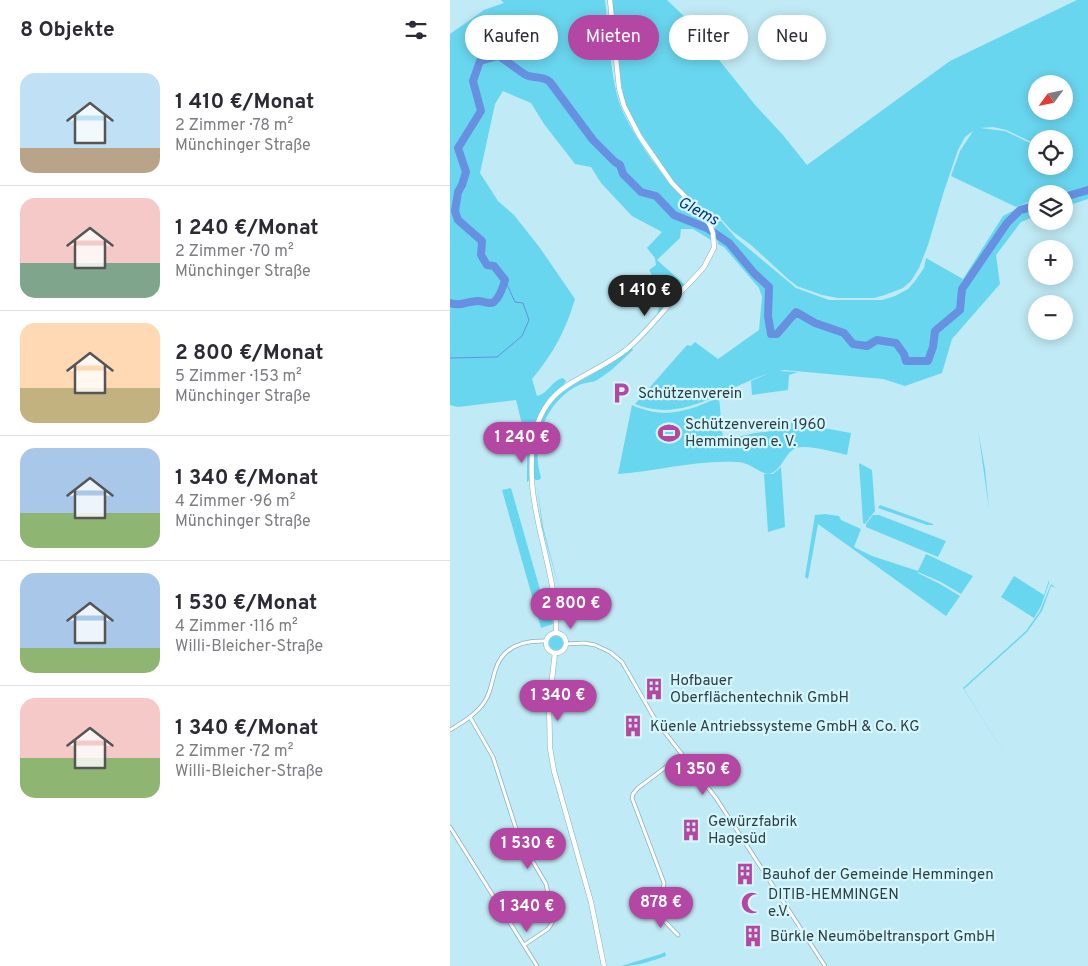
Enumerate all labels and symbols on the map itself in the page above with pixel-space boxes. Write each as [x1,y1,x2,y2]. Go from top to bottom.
north arrow [1028,75,1072,120]
water label: Glems [674,193,723,231]
pin: 1 410 € [599,274,691,317]
parking icon: Schützenverein [608,380,634,406]
place label: Schützenverein [638,385,742,404]
place label: Schützenverein 1960 Hemmingen e. V. [685,416,826,452]
sports icon: Schützenverein 1960 Hemmingen e. V. [656,420,682,446]
pin: 1 240 € [476,422,568,464]
pin: 2 800 € [525,588,617,630]
place label: Hofbauer Oberflächentechnik GmbH [670,672,849,708]
building icon: Hofbauer Oberflächentechnik GmbH [641,676,667,702]
pin: 1 340 € [512,680,604,722]
building icon: Küenle Antriebssysteme GmbH & Co. KG [620,713,646,739]
place label: Küenle Antriebssysteme GmbH & Co. KG [650,718,920,737]
pin: 1 350 € [657,754,749,796]
place label: Gewürzfabrik Hagesüd [708,813,797,849]
building icon: Gewürzfabrik Hagesüd [678,817,704,843]
pin: 1 530 € [482,828,574,870]
building icon: Bauhof der Gemeinde Hemmingen [732,861,758,887]
place label: Bauhof der Gemeinde Hemmingen [762,866,994,885]
pin: 878 € [626,886,696,929]
place label: DITIB-HEMMINGEN e.V. [768,886,899,922]
pin: 1 340 € [481,890,573,933]
mosque icon: DITIB-HEMMINGEN e.V. [739,890,765,916]
building icon: Bürkle Neumöbeltransport GmbH [740,923,766,949]
place label: Bürkle Neumöbeltransport GmbH [770,928,995,947]

